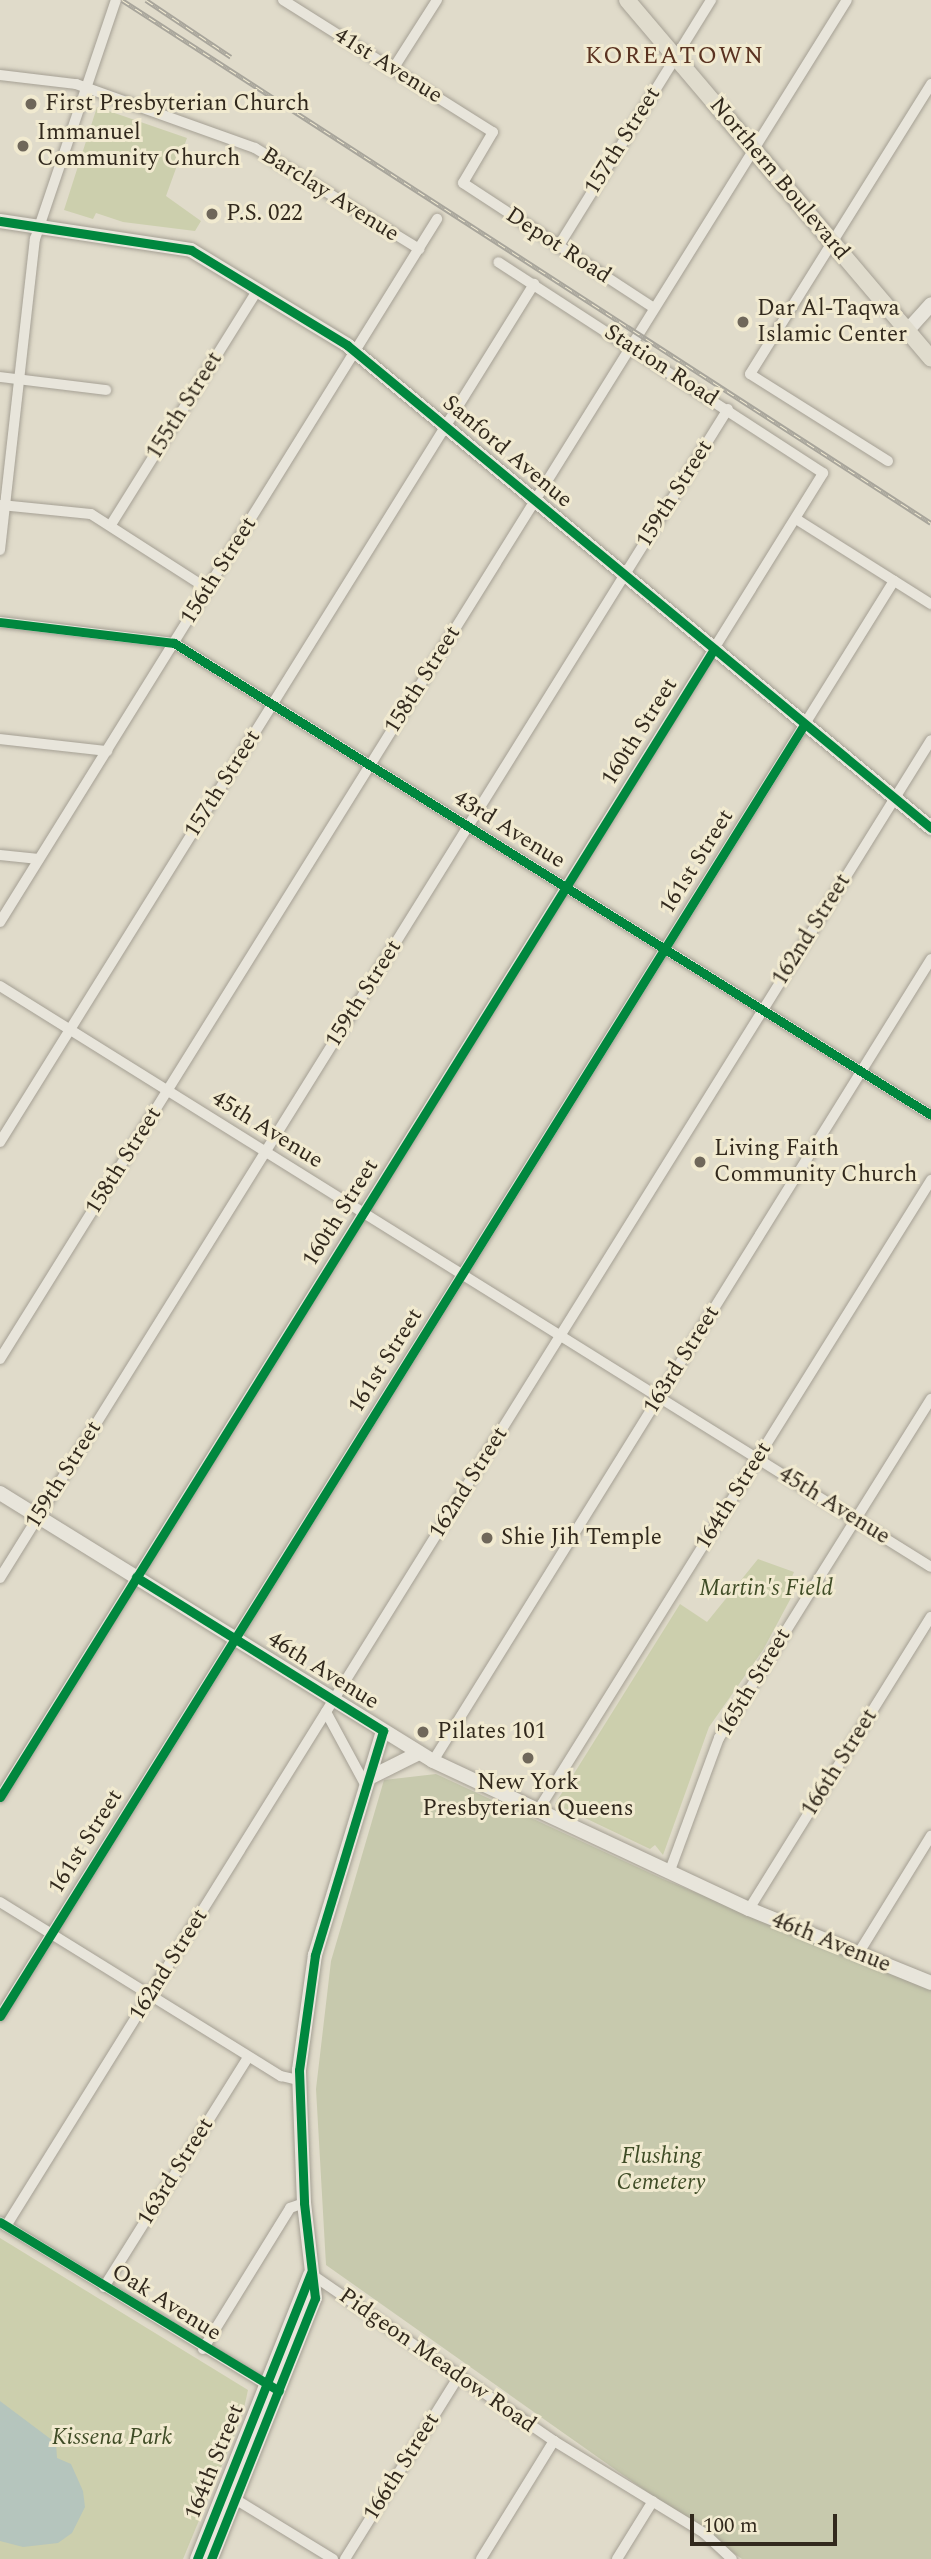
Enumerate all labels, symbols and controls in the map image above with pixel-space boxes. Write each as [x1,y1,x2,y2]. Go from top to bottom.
street label: 41st Avenue [329,22,447,110]
district label: KOREATOWN [586,43,764,71]
street label: 157th Street [579,82,667,200]
place label: First Presbyterian Church [45,90,310,118]
street label: Northern Boulevard [703,92,855,266]
marker: First Presbyterian Church [23,96,39,112]
place label: Immanuel Community Church [37,119,241,173]
marker: Immanuel Community Church [15,138,31,154]
street label: Barclay Avenue [256,142,404,248]
place label: P.S. 022 [226,200,303,228]
street label: Depot Road [500,202,616,290]
marker: P.S. 022 [204,206,220,222]
place label: Dar Al-Taqwa Islamic Center [757,295,907,349]
marker: Dar Al-Taqwa Islamic Center [735,314,751,330]
street label: Station Road [599,319,723,413]
street label: 155th Street [141,347,229,465]
street label: Sanford Avenue [436,390,578,514]
street label: 159th Street [631,435,719,553]
street label: 156th Street [175,512,263,630]
street label: 158th Street [379,621,467,739]
street label: 160th Street [596,673,684,791]
street label: 157th Street [179,725,267,843]
street label: 43rd Avenue [448,785,570,875]
street label: 161st Street [654,804,740,920]
street label: 162nd Street [767,869,857,991]
street label: 159th Street [320,935,408,1053]
street label: 45th Avenue [206,1085,328,1175]
street label: 158th Street [80,1102,168,1220]
place label: Living Faith Community Church [714,1135,918,1189]
street label: 160th Street [297,1154,385,1272]
marker: Living Faith Community Church [692,1154,708,1170]
street label: 163rd Street [638,1301,726,1419]
street label: 161st Street [343,1303,429,1419]
street label: 159th Street [20,1416,108,1534]
street label: 162nd Street [424,1422,514,1544]
street label: 164th Street [690,1437,778,1555]
street label: 45th Avenue [773,1461,895,1551]
place label: Shie Jih Temple [501,1524,662,1552]
marker: Shie Jih Temple [479,1530,495,1546]
park label: Martin's Field [699,1575,833,1603]
street label: 165th Street [711,1624,797,1742]
street label: 46th Avenue [262,1626,384,1716]
street label: 166th Street [796,1704,884,1822]
place label: Pilates 101 [437,1718,546,1746]
marker: Pilates 101 [415,1724,431,1740]
marker: New York Presbyterian Queens [520,1750,536,1766]
place label: New York Presbyterian Queens [422,1769,634,1823]
street label: 161st Street [43,1784,129,1900]
street label: 162nd Street [124,1904,214,2026]
street label: 46th Avenue [767,1907,895,1979]
street label: 163rd Street [132,2113,220,2231]
park label: Flushing Cemetery [617,2143,705,2197]
street label: Oak Avenue [106,2258,226,2348]
street label: Pidgeon Meadow Road [333,2282,541,2440]
street label: 164th Street [179,2400,251,2524]
street label: 166th Street [358,2408,446,2526]
park label: Kissena Park [52,2424,172,2452]
scale bar [693,2500,840,2544]
text: 100 m [703,2510,758,2542]

